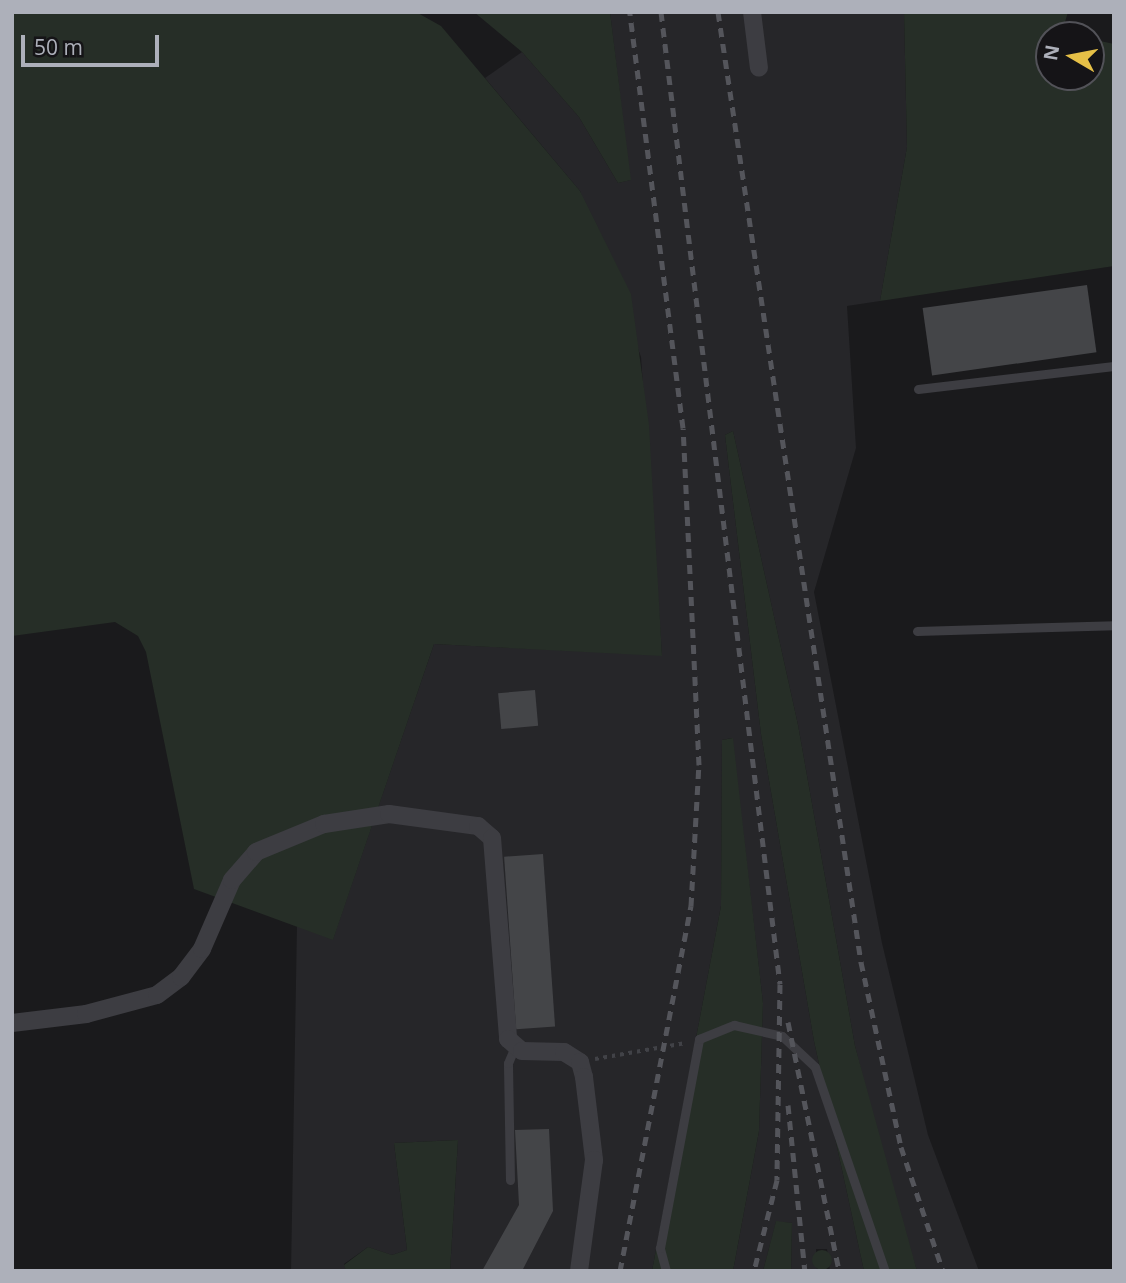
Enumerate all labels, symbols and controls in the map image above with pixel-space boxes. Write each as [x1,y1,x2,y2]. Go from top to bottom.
scale bar [24,21,163,65]
north arrow [1035,21,1105,91]
text: 50 m [34,33,83,61]
text: N [1037,43,1065,63]

